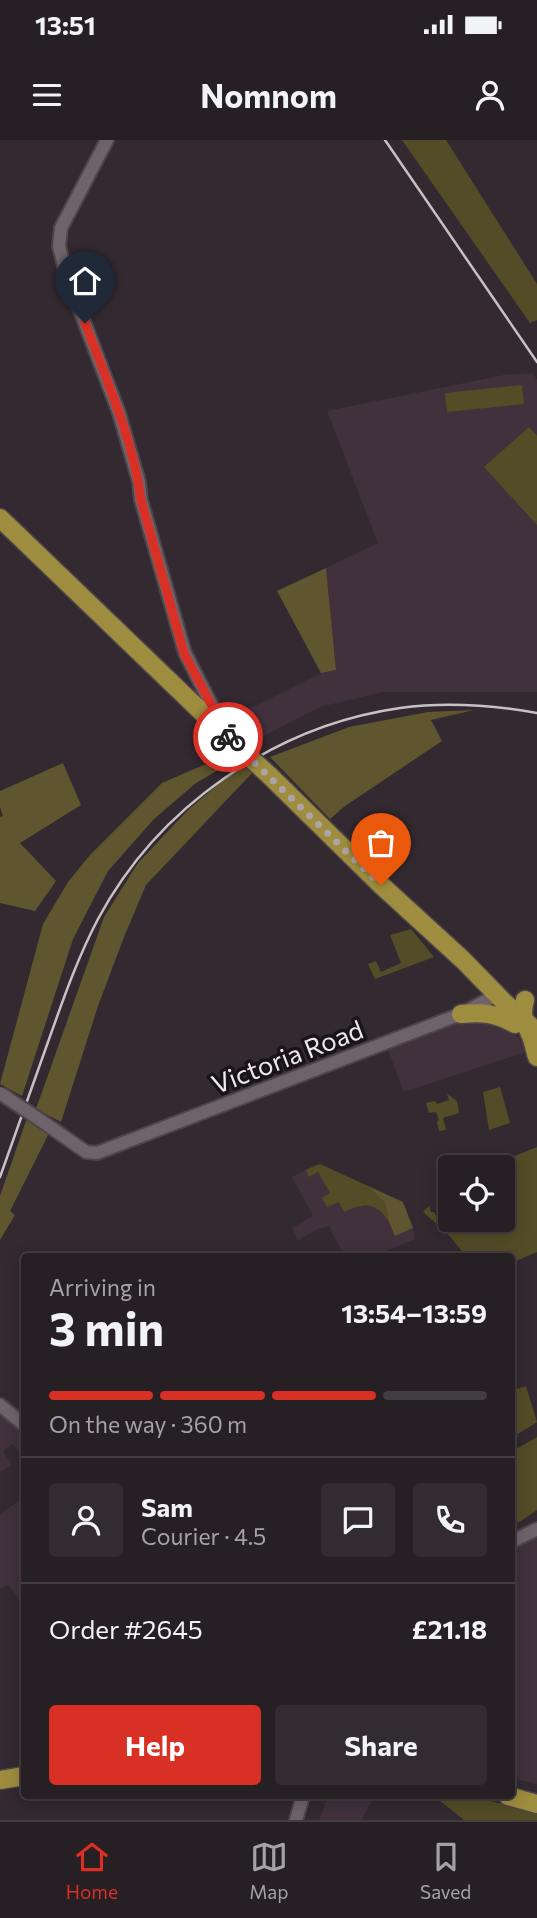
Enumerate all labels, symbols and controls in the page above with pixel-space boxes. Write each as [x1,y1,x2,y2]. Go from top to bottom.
text: 13:51 [35,9,96,40]
text: Nomnom [200,75,337,115]
icon: menu [28,76,66,114]
icon: person [471,76,509,114]
pin [55,251,115,323]
icon: home [66,262,104,300]
courier [193,702,263,772]
icon: bike [209,718,247,756]
pin [351,813,411,885]
icon: bag [362,824,400,862]
street label: Victoria Road [207,1013,367,1099]
map controls [438,1155,515,1232]
button: locate [438,1155,515,1232]
text: Arriving in [49,1273,156,1301]
text: 13:54–13:59 [341,1297,487,1328]
text: 3 min [49,1299,164,1355]
text: On the way · 360 m [49,1410,247,1438]
button: person [49,1483,123,1557]
button: chat [321,1483,395,1557]
button: phone [413,1483,487,1557]
text: Sam [141,1491,193,1522]
text: Courier · 4.5 [141,1522,266,1550]
text: Order #2645 [49,1613,203,1644]
text: £21.18 [412,1613,487,1644]
button: Help [49,1705,261,1785]
button: Share [275,1705,487,1785]
tab: Home [66,1838,118,1903]
tab: Map [249,1838,289,1903]
tab: Saved [420,1838,471,1903]

